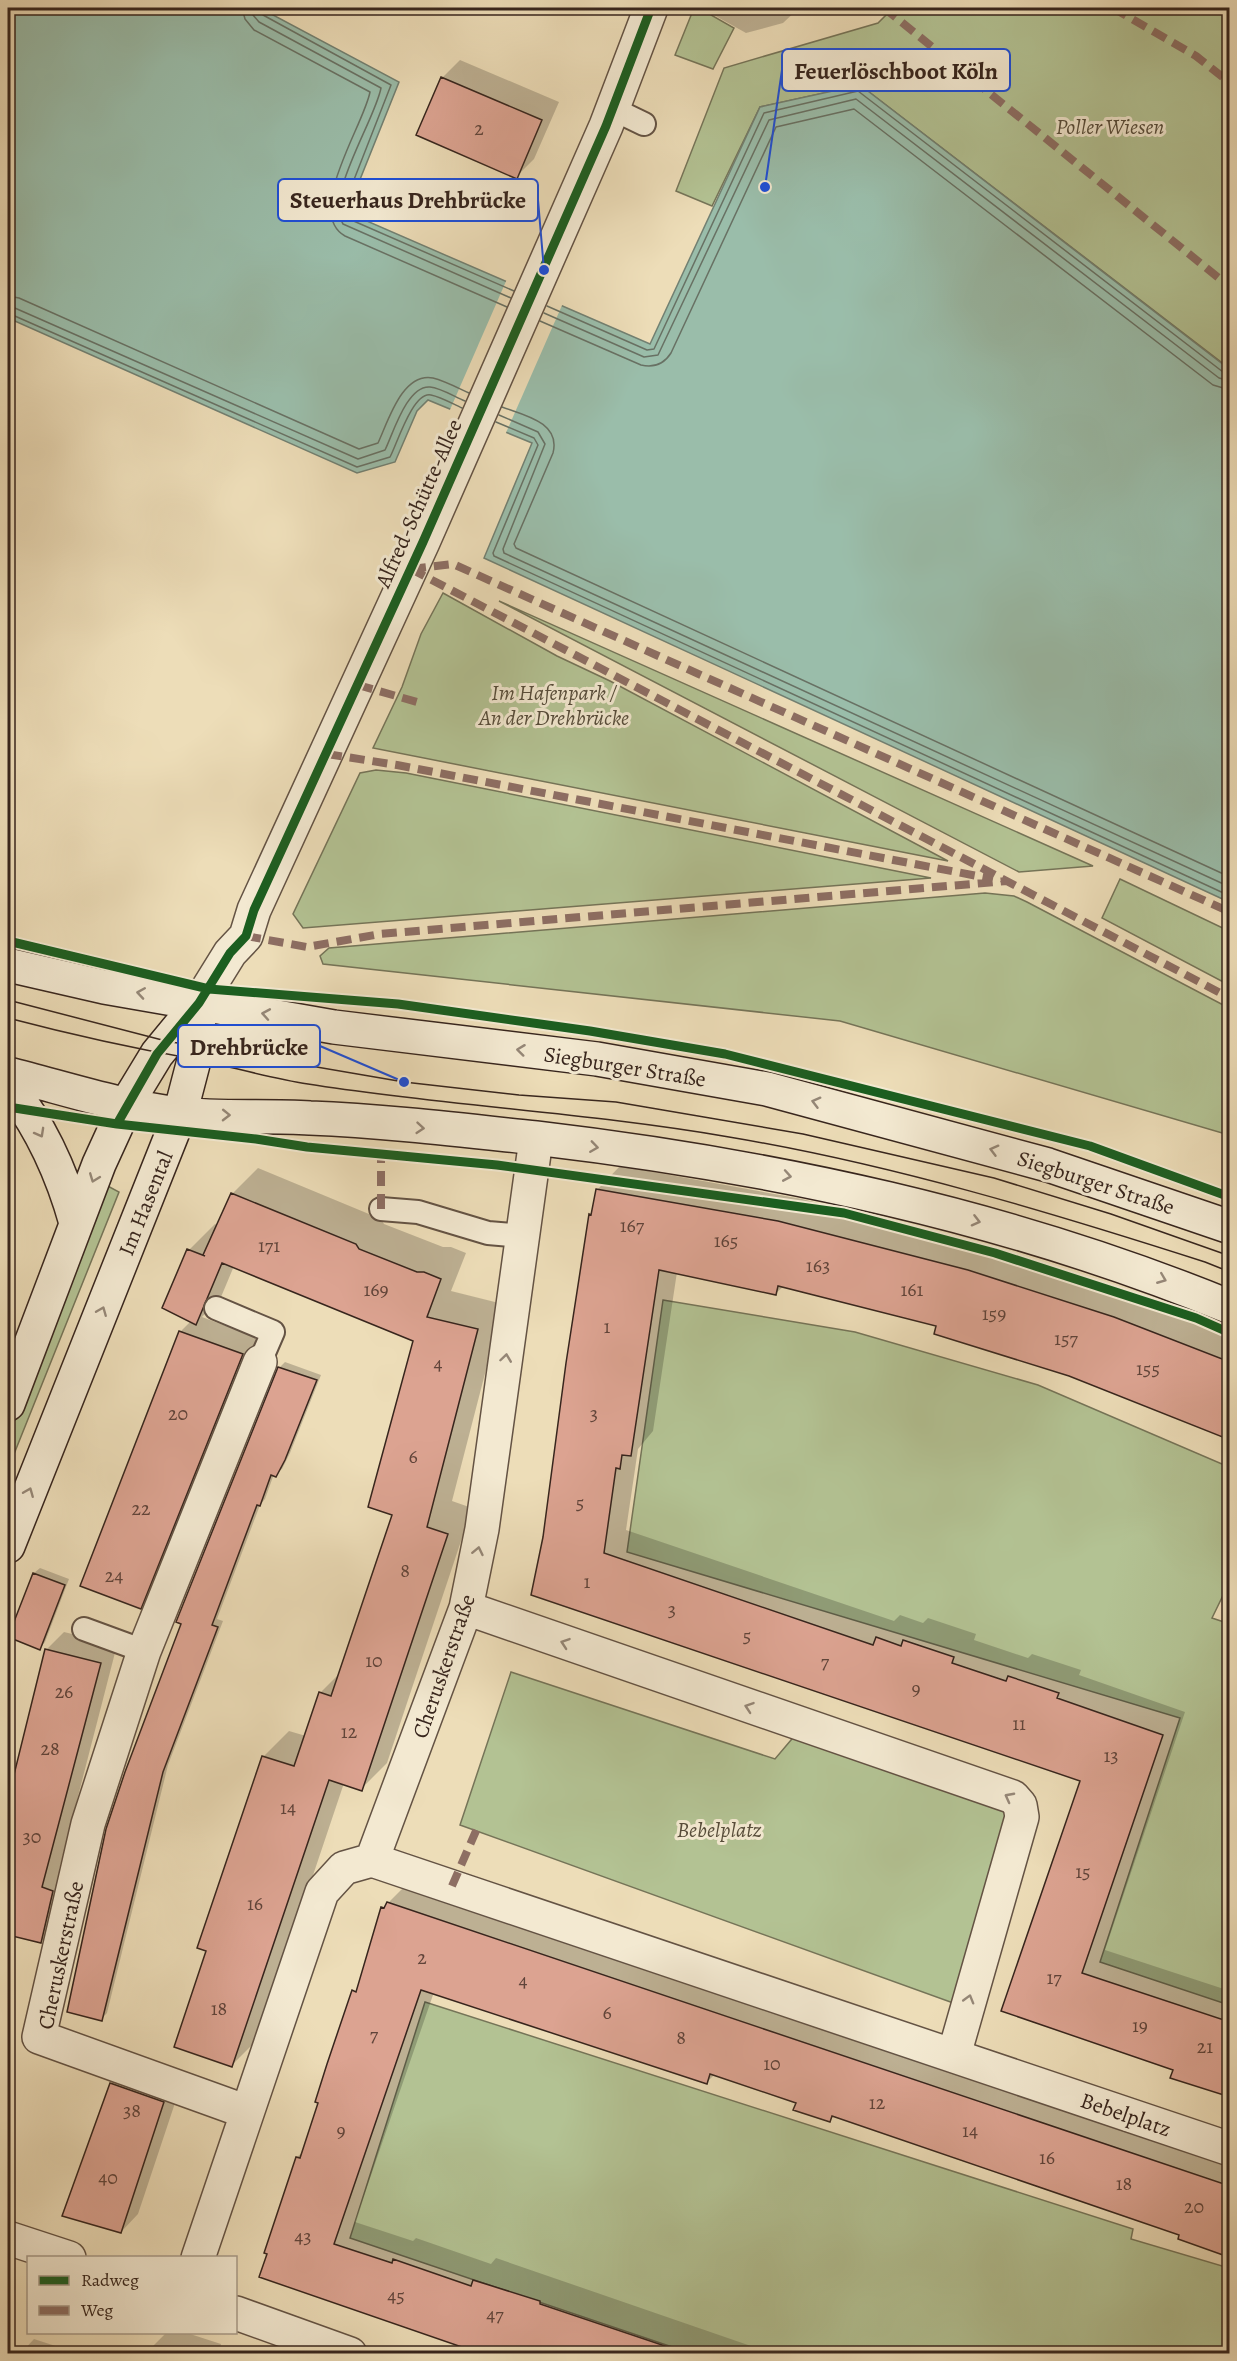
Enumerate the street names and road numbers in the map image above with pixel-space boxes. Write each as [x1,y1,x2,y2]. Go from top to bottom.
street label: Alfred-Schütte-Allee [368,414,470,594]
street label: Siegburger Straße [542,1039,708,1095]
street label: Siegburger Straße [1013,1143,1178,1223]
street label: Im Hasental [111,1147,181,1260]
street label: Cheruskerstraße [405,1590,483,1742]
street label: Cheruskerstraße [31,1878,91,2032]
street label: Bebelplatz [1076,2085,1175,2144]

